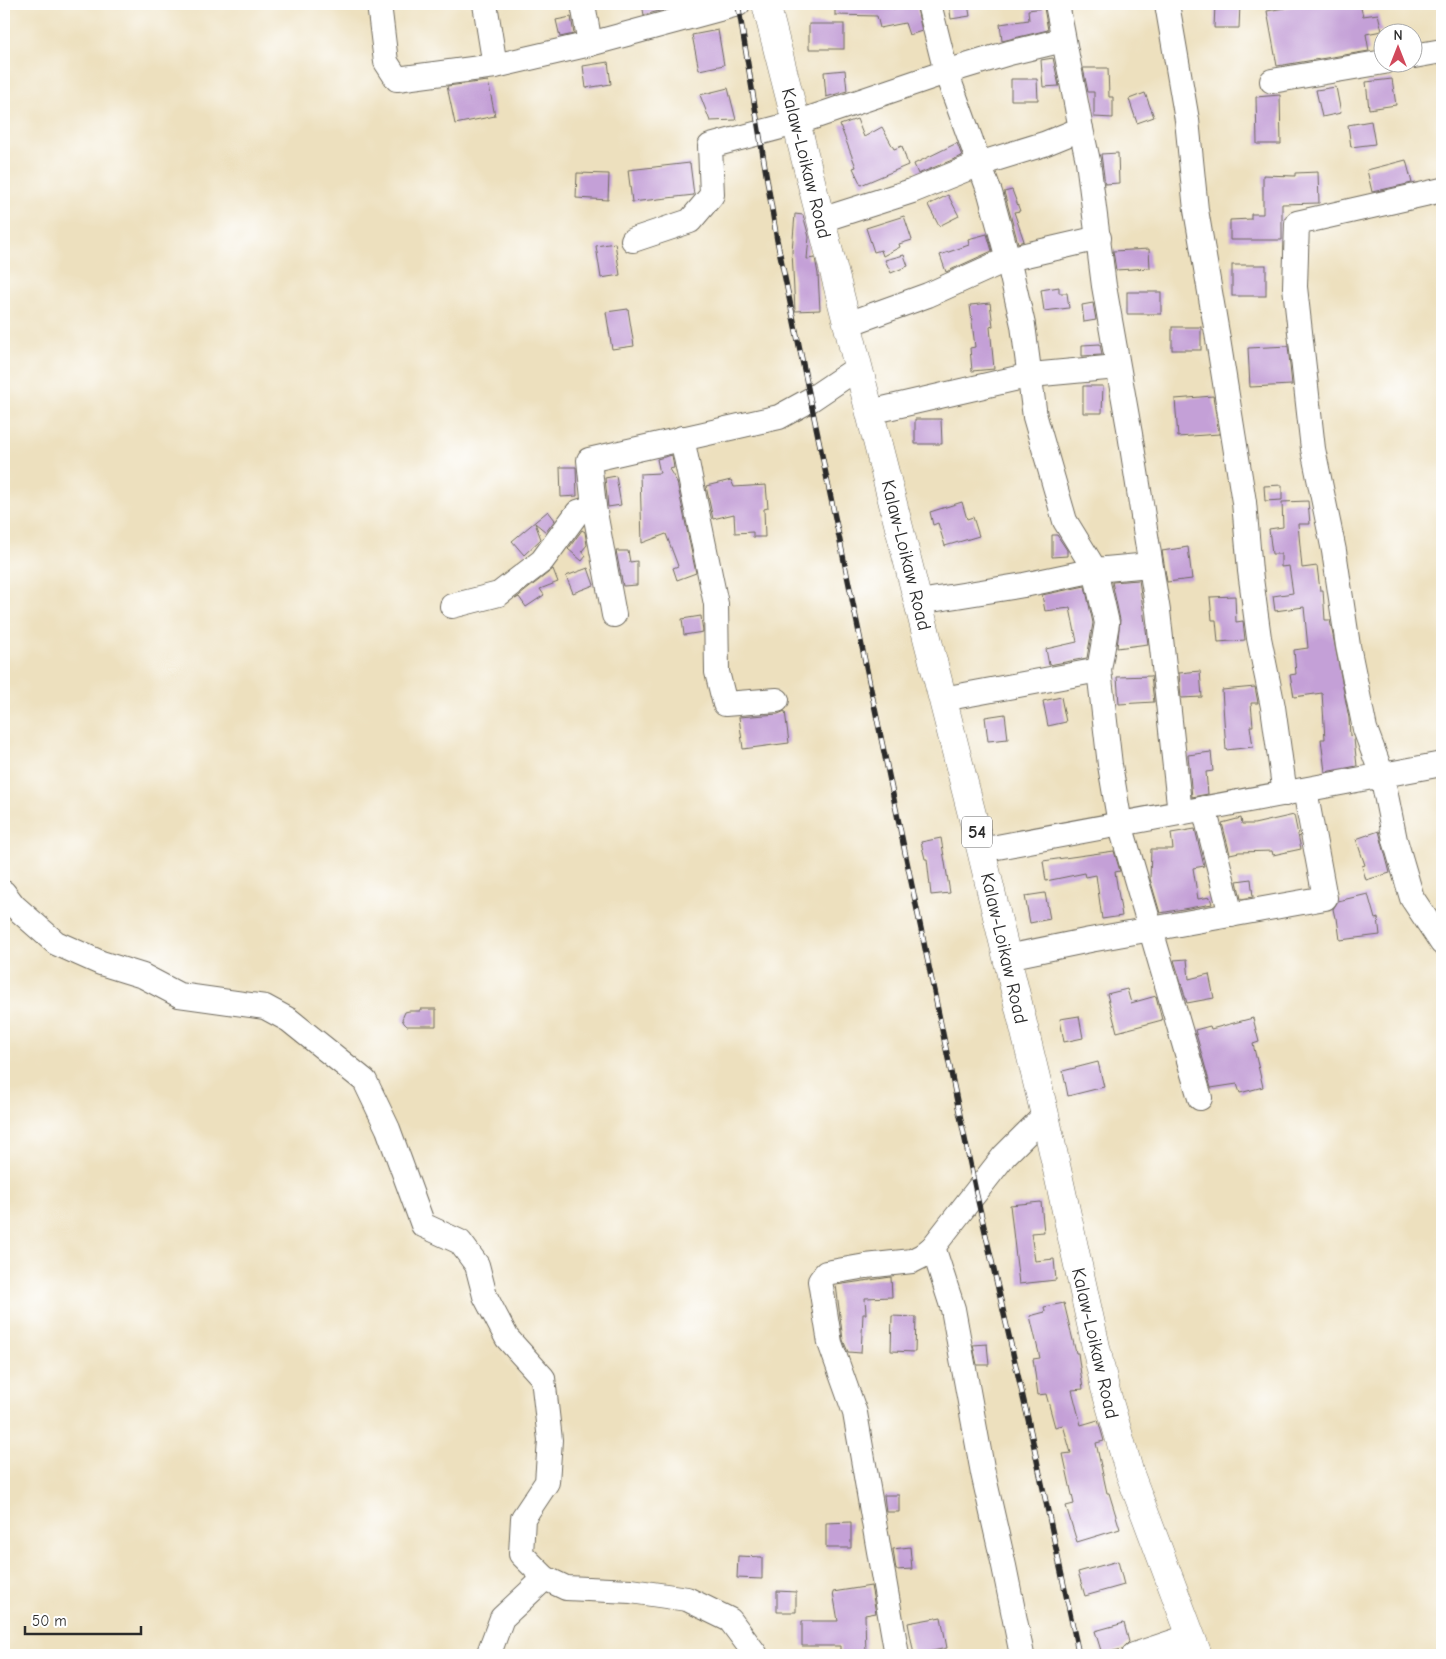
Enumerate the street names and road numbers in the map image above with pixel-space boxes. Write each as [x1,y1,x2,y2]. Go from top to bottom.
street label: Kalaw-Loikaw Road [777,86,835,241]
street label: Kalaw-Loikaw Road [877,478,935,633]
road number: 54 [962,816,992,848]
street label: Kalaw-Loikaw Road [976,871,1032,1026]
street label: Kalaw-Loikaw Road [1067,1266,1123,1421]

